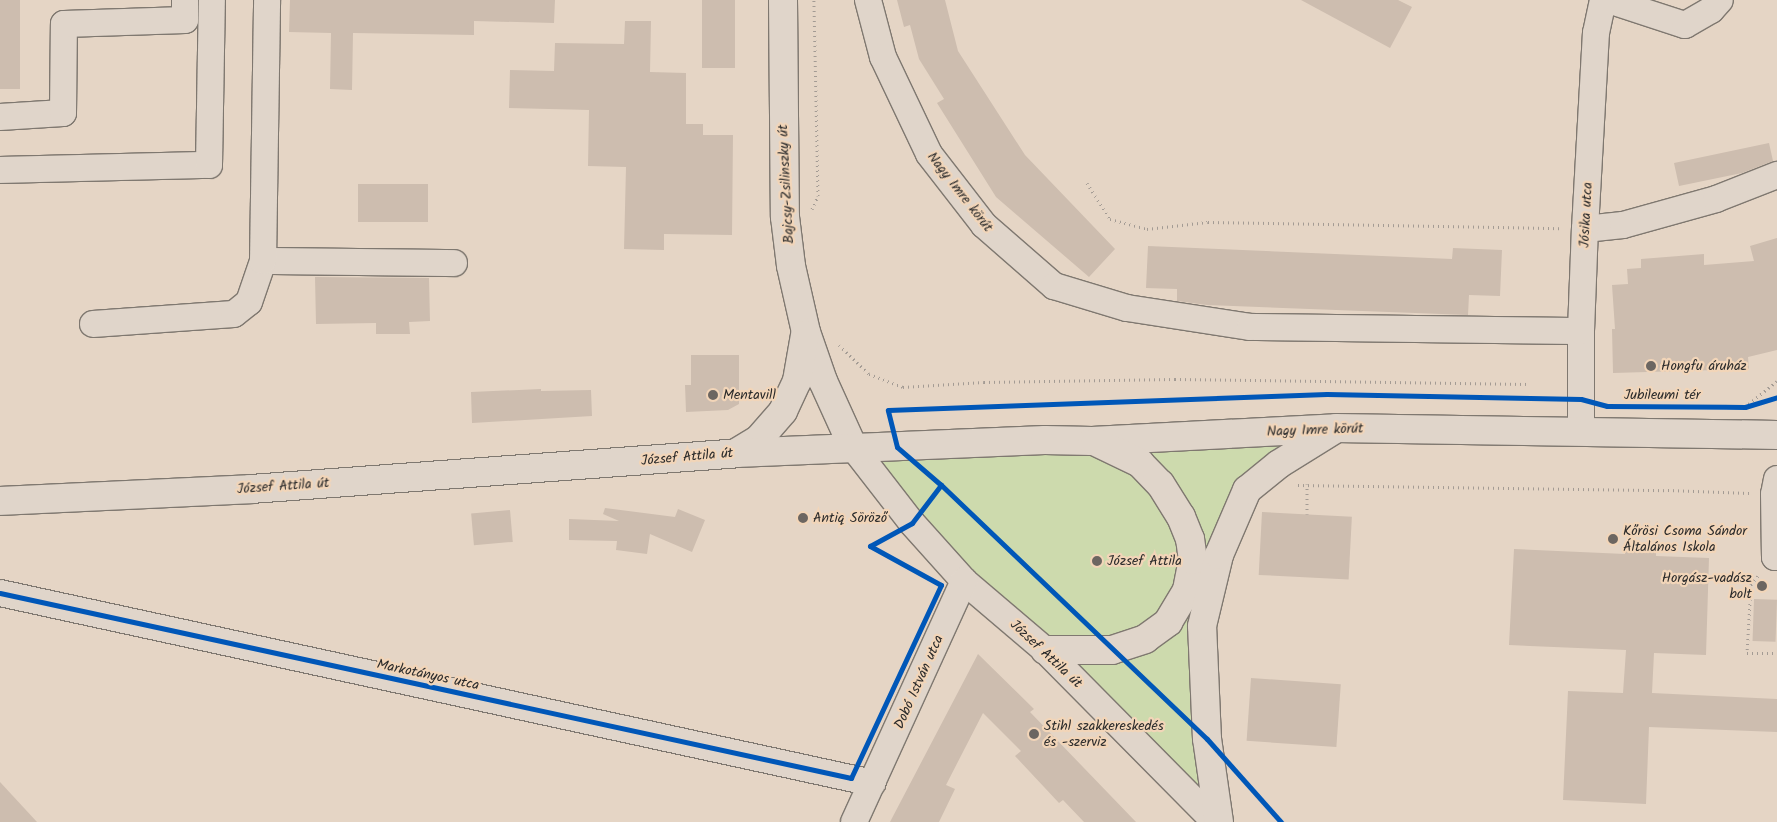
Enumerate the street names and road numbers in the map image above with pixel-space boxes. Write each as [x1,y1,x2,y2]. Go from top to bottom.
street label: Bajcsy-Zsilinszky út [774,124,798,244]
street label: Nagy Imre körút [924,149,996,235]
street label: Jósika utca [1576,182,1596,248]
street label: Jubileumi tér [1624,387,1700,403]
street label: Nagy Imre körút [1266,420,1364,440]
street label: József Attila út [640,445,734,469]
street label: József Attila út [236,474,330,498]
street label: József Attila út [1006,616,1086,692]
street label: Dobó István utca [891,632,947,732]
street label: Markotányos utca [375,656,481,694]

